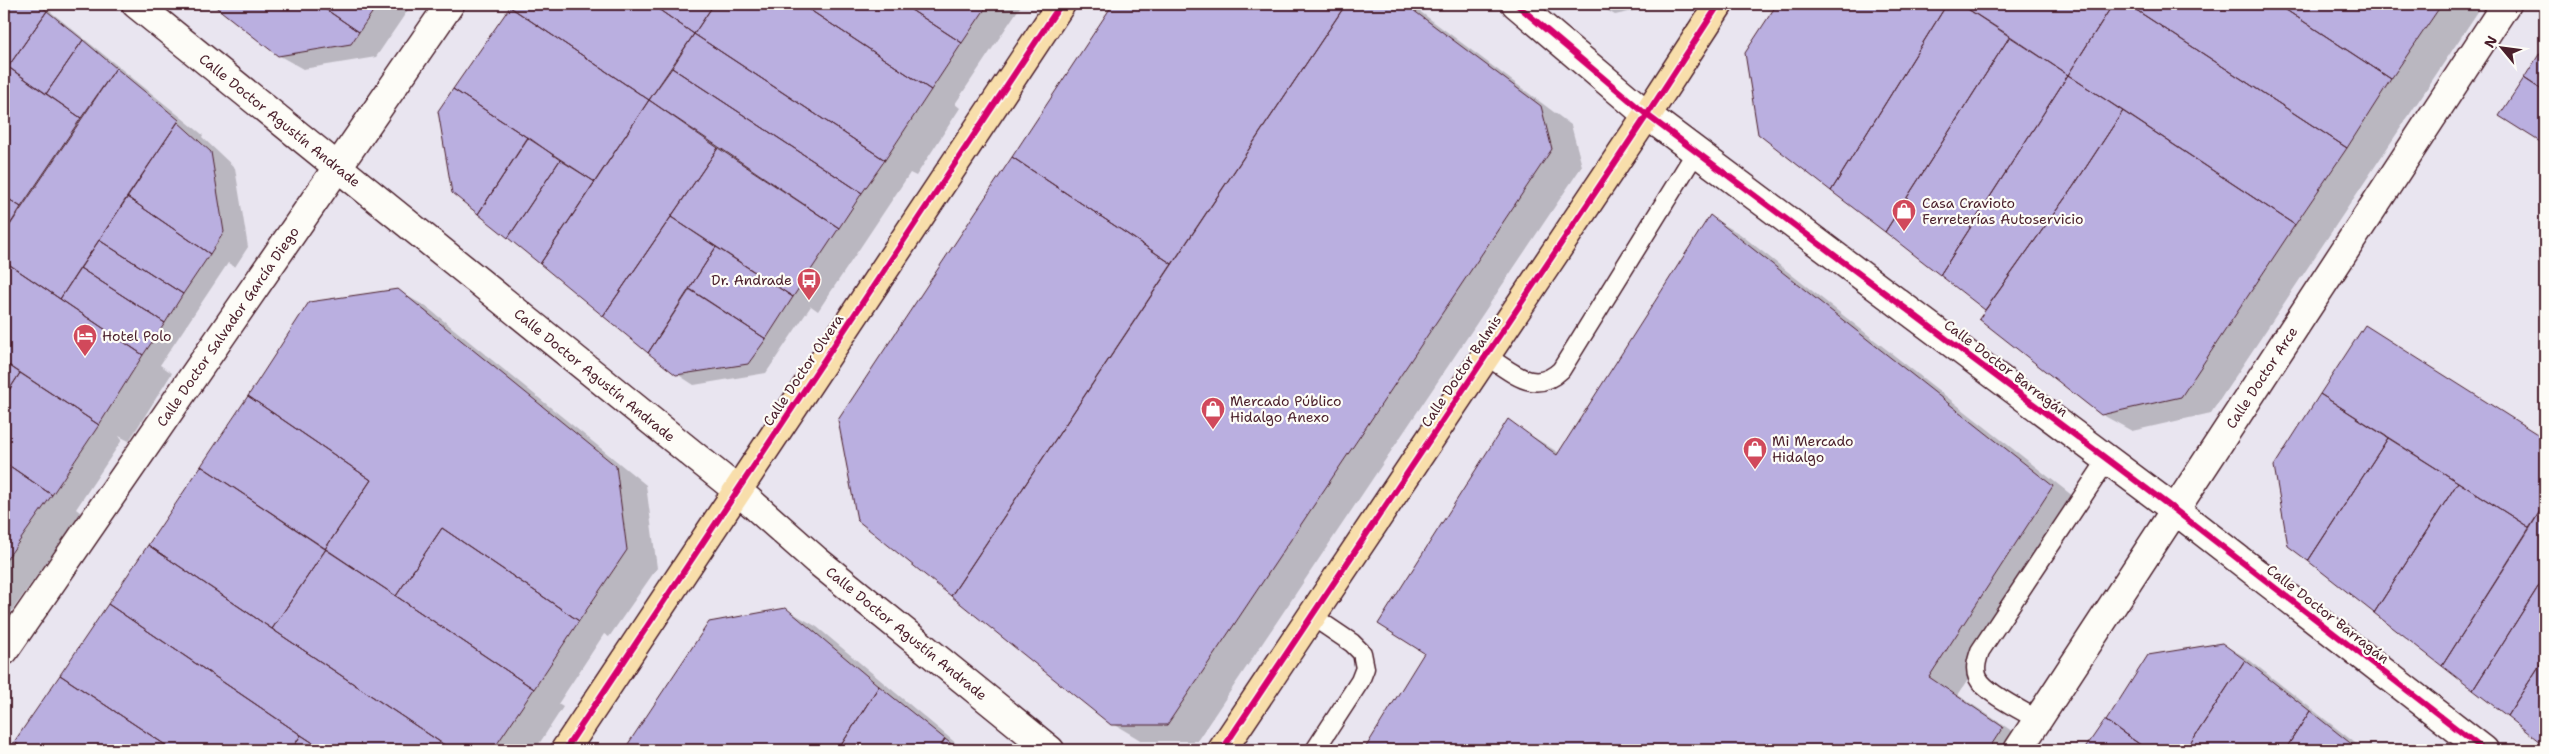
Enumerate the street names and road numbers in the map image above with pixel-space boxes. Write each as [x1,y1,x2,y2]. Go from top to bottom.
street label: Calle Doctor Agustín Andrade [196,50,364,191]
street label: Calle Doctor Salvador García Diego [152,223,303,430]
street label: Calle Doctor Agustín Andrade [510,304,679,446]
street label: Calle Doctor Olvera [759,310,847,429]
street label: Calle Doctor Balmis [1417,312,1505,430]
street label: Calle Doctor Barragán [1940,316,2072,421]
street label: Calle Doctor Arce [2222,323,2302,432]
street label: Calle Doctor Barragán [2263,561,2393,668]
street label: Calle Doctor Agustín Andrade [822,563,991,704]

